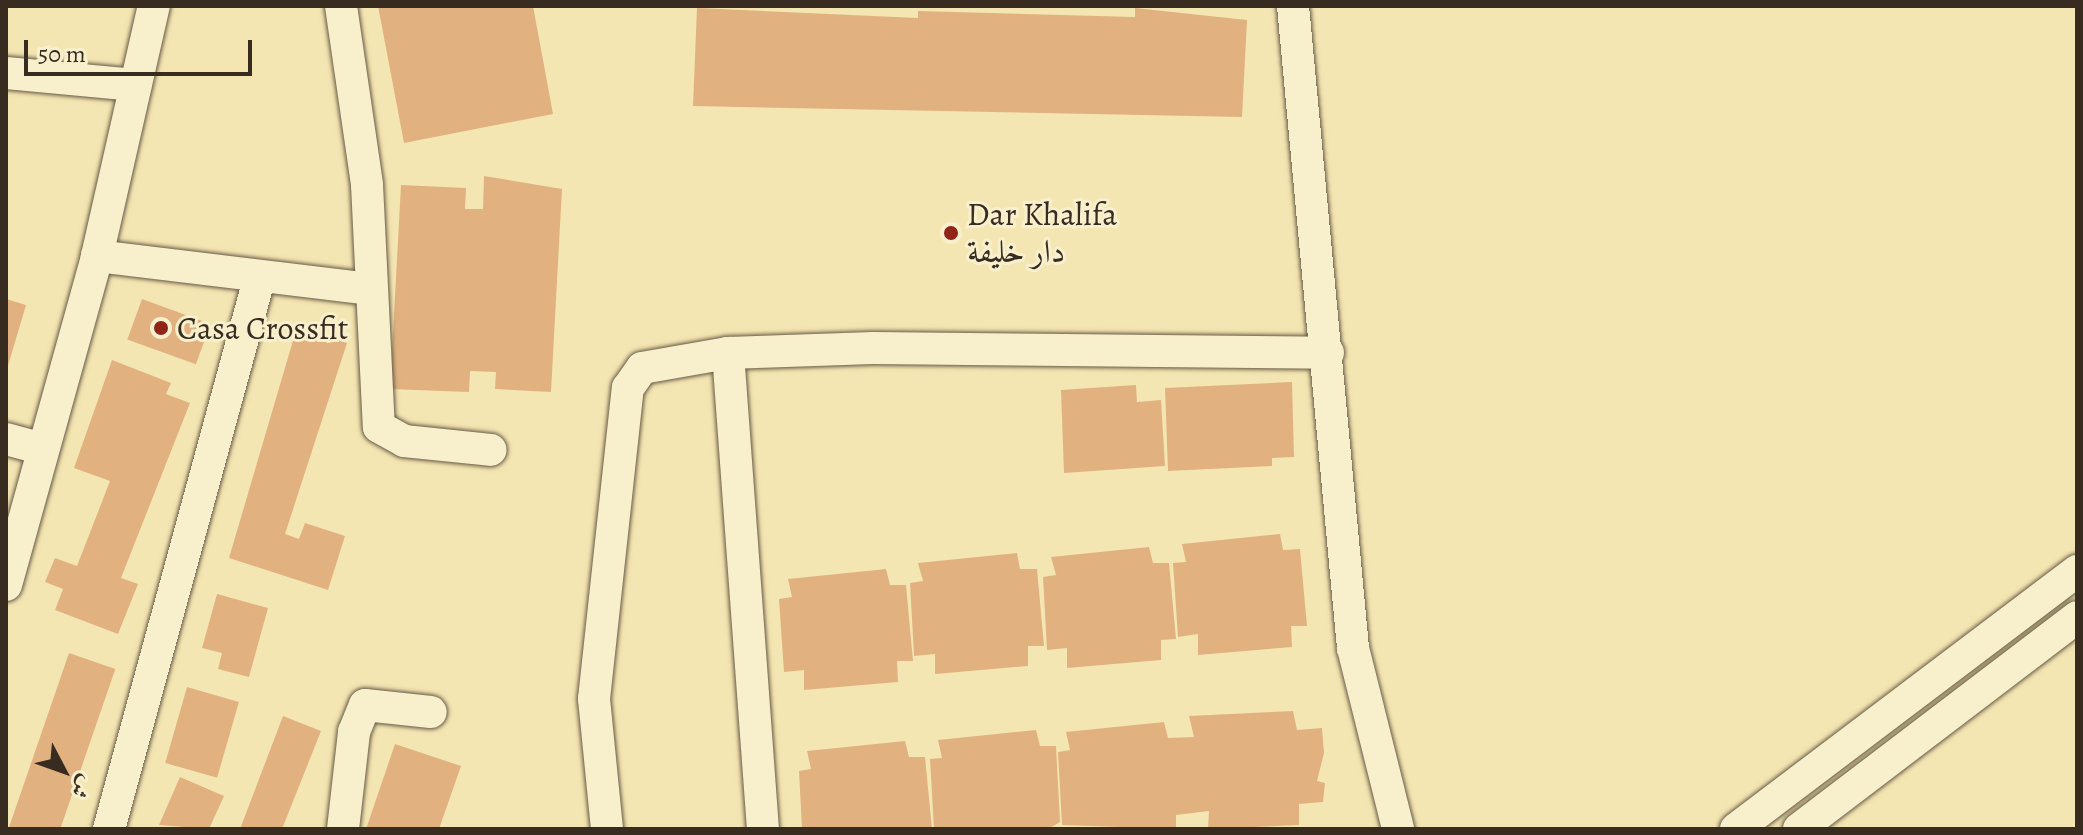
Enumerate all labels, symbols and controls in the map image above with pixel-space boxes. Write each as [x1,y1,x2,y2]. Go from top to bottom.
scale bar [28,24,256,74]
text: 50 m [38,38,86,70]
place label: Dar Khalifa دار خليفة [967,196,1117,271]
marker: Dar Khalifa دار خليفة [942,224,960,242]
place label: Casa Crossfit [177,309,348,347]
marker: Casa Crossfit [152,319,170,337]
north arrow [24,731,104,811]
text: ش [64,769,101,805]

